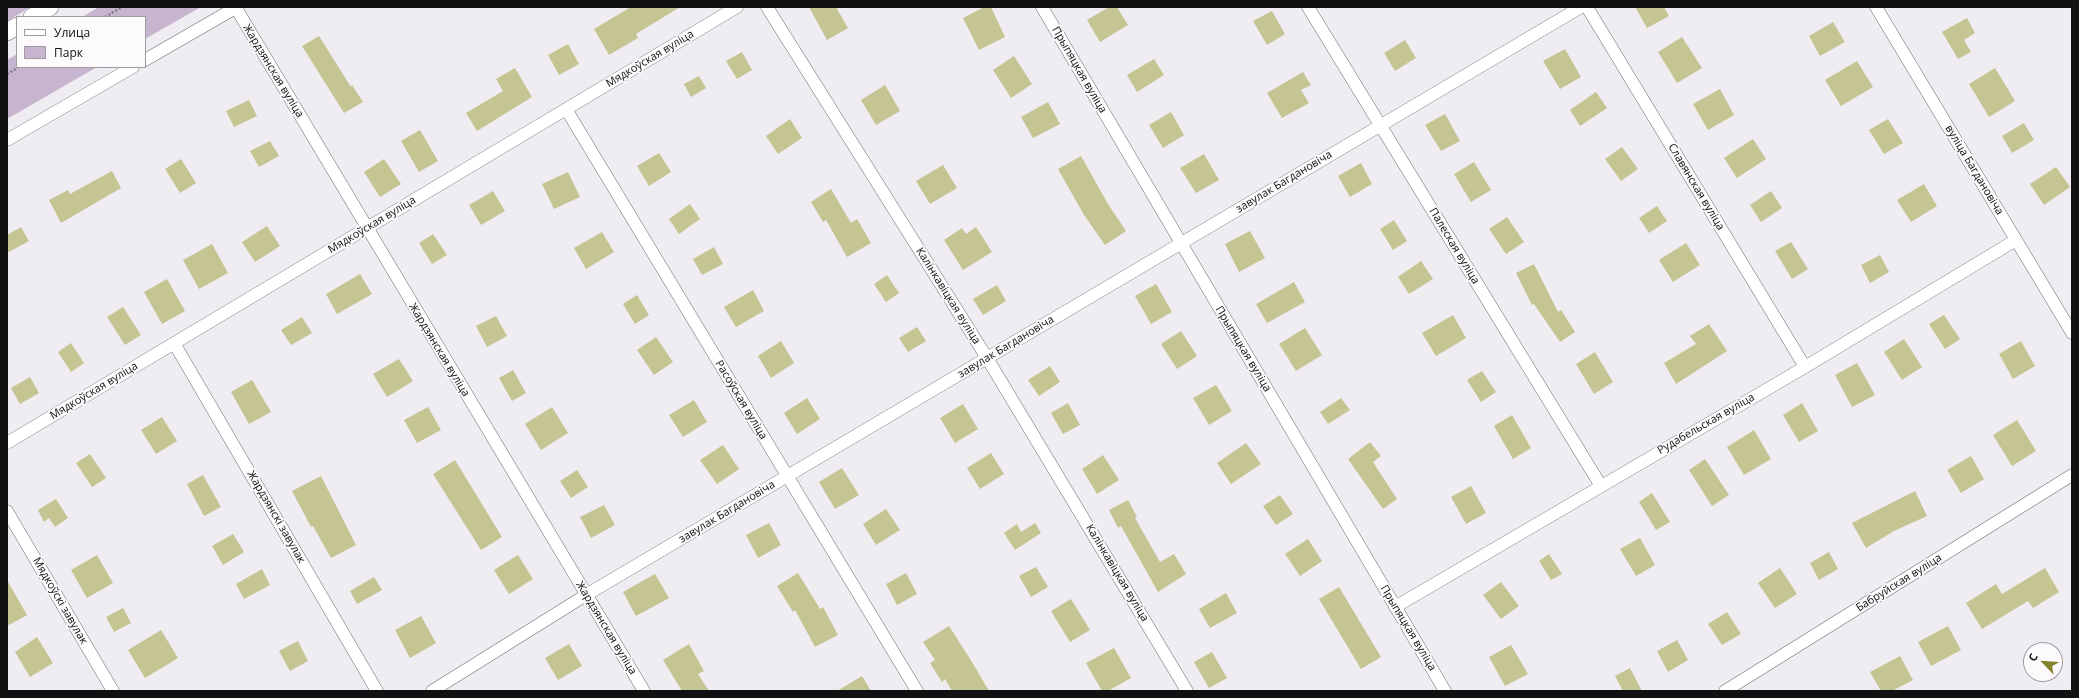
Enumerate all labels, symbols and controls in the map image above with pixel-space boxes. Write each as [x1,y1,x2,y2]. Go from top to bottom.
legend [16,16,146,68]
street label: Жардзянская вуліца [240,22,306,120]
text: Улица [54,24,90,41]
street label: Прыпяцкая вуліца [1049,24,1109,116]
street label: Мядкоўская вуліца [604,28,696,90]
text: Парк [54,44,83,61]
street label: вуліца Багдановіча [1942,123,2006,217]
street label: Славянская вуліца [1665,141,1727,233]
street label: завулак Багдановіча [1234,148,1334,216]
street label: Мядкоўская вуліца [326,194,418,256]
street label: Палеская вуліца [1426,206,1482,286]
street label: Калінкавіцкая вуліца [913,245,983,347]
street label: Жардзянская вуліца [406,301,472,399]
street label: Прыпяцкая вуліца [1212,304,1274,394]
street label: завулак Багдановіча [956,313,1056,381]
street label: Расоўская вуліца [712,358,770,442]
street label: Мядкоўская вуліца [48,360,140,422]
street label: Рудабельская вуліца [1655,391,1757,457]
street label: Жардзянскі завулак [244,468,308,566]
street label: завулак Багдановіча [677,478,777,546]
street label: Калінкавіцкая вуліца [1083,522,1151,624]
street label: Бабруйская вуліца [1854,551,1944,615]
street label: Мядкоўскі завулак [30,555,90,647]
street label: Жардзянская вуліца [573,579,639,677]
street label: Прыпяцкая вуліца [1377,583,1439,673]
north arrow [2023,642,2063,682]
text: С [2024,651,2041,663]

